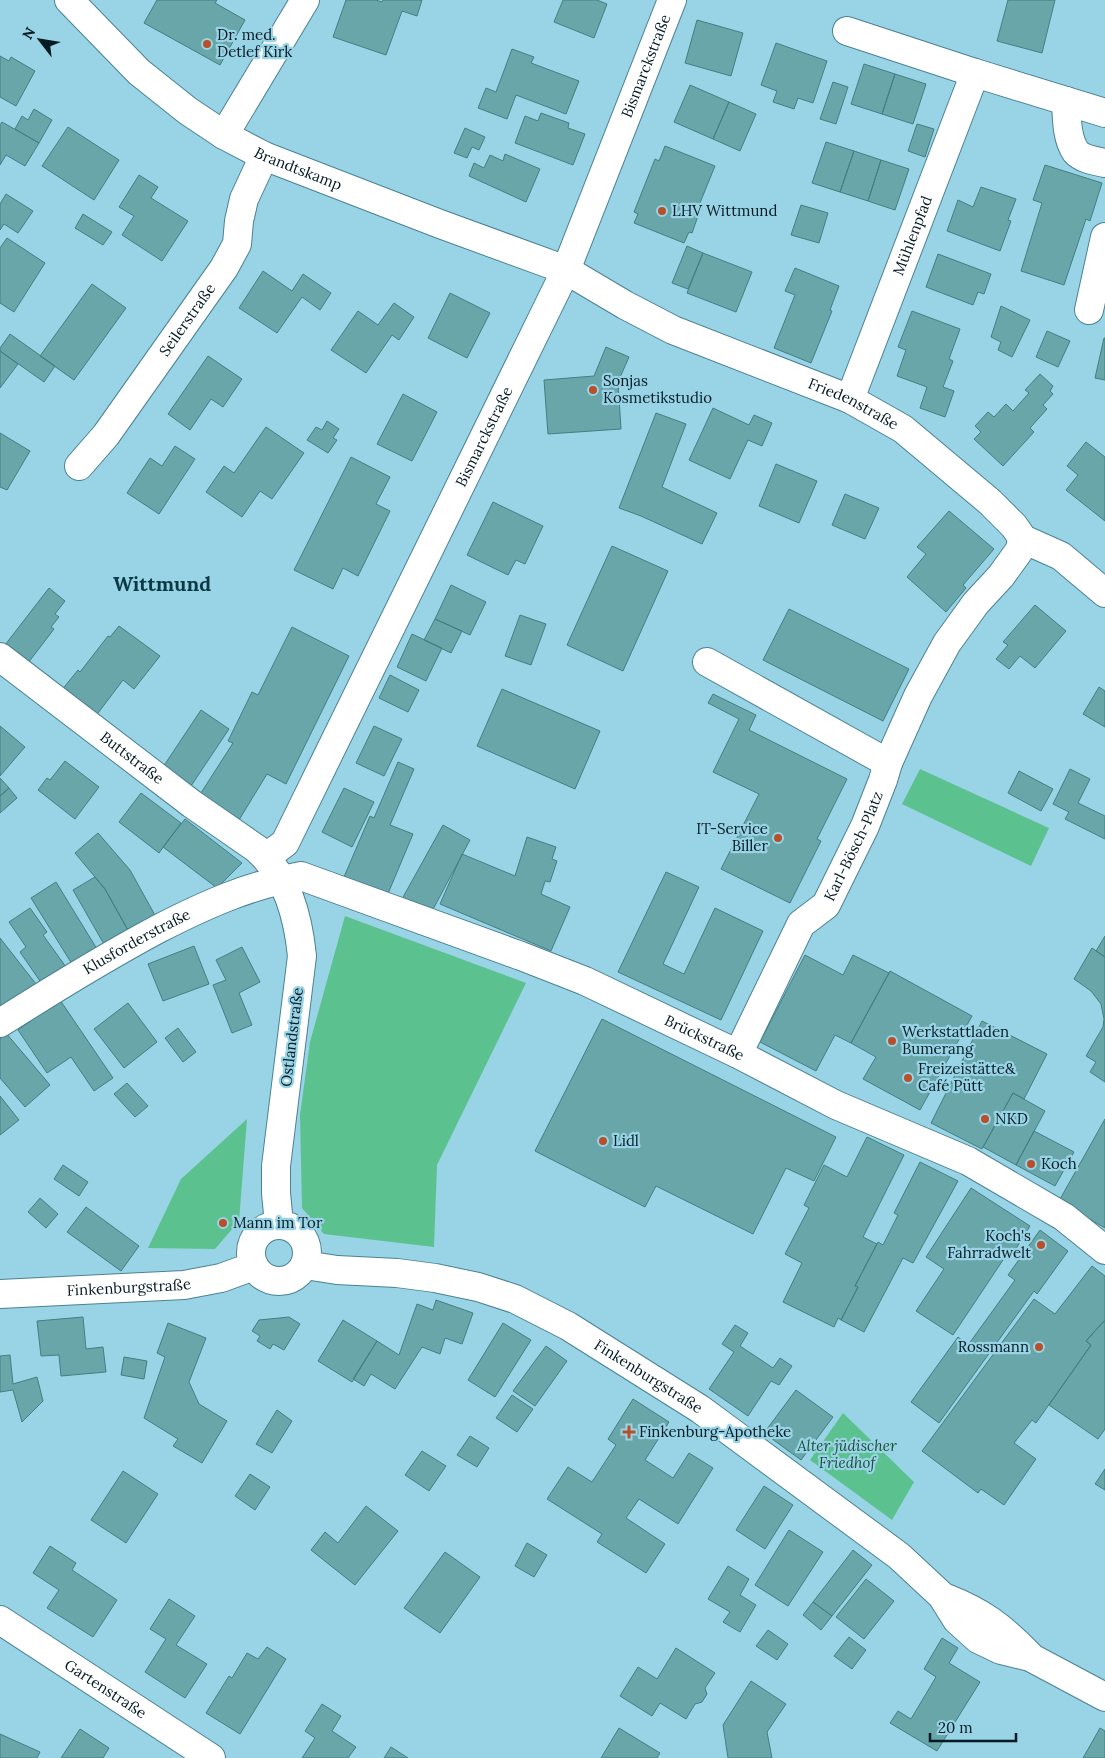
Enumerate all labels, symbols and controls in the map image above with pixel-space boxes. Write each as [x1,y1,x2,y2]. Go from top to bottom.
street label: Bismarckstraße [617,11,674,120]
north arrow [15,15,65,65]
text: N [18,24,39,43]
place label: Dr. med. Detlef Kirk [217,25,292,61]
marker: Dr. med. Detlef Kirk [201,38,213,50]
street label: Brandtskamp [251,143,345,194]
street label: Mühlenpfad [888,193,936,278]
place label: LHV Wittmund [672,201,777,220]
marker: LHV Wittmund [656,205,668,217]
street label: Seilerstraße [155,280,219,360]
place label: Sonjas Kosmetikstudio [603,371,712,407]
street label: Friedenstraße [806,374,902,434]
street label: Bismarckstraße [451,383,516,490]
marker: Sonjas Kosmetikstudio [587,384,599,396]
district label: Wittmund [113,571,211,596]
street label: Buttstraße [96,727,168,788]
street label: Karl-Bösch-Platz [820,788,887,904]
place label: IT-Service Biller [696,819,768,855]
marker: IT-Service Biller [772,832,784,844]
street label: Klusforderstraße [79,905,193,979]
street label: Ostlandstraße [276,986,307,1088]
street label: Brückstraße [662,1010,748,1065]
place label: Werkstattladen Bumerang [902,1022,1009,1058]
marker: Werkstattladen Bumerang [886,1035,898,1047]
place label: Freizeistätte& Café Pütt [918,1059,1016,1095]
marker: Freizeistätte& Café Pütt [902,1072,914,1084]
place label: NKD [995,1109,1028,1128]
marker: NKD [979,1113,991,1125]
place label: Lidl [613,1131,639,1150]
marker: Lidl [597,1135,609,1147]
place label: Koch [1041,1154,1077,1173]
marker: Koch [1025,1158,1037,1170]
place label: Mann im Tor [233,1213,323,1232]
marker: Mann im Tor [217,1217,229,1229]
place label: Koch's Fahrradwelt [947,1226,1031,1262]
marker: Koch's Fahrradwelt [1035,1239,1047,1251]
street label: Finkenburgstraße [66,1274,193,1300]
street label: Finkenburgstraße [591,1335,706,1417]
place label: Rossmann [958,1337,1029,1356]
marker: Rossmann [1033,1341,1045,1353]
place label: Finkenburg-Apotheke [639,1422,791,1441]
marker: Finkenburg-Apotheke [623,1426,635,1438]
park label: Alter jüdischer Friedhof [796,1436,897,1472]
street label: Gartenstraße [61,1655,150,1722]
scale bar [930,1710,1016,1742]
text: 20 m [938,1718,973,1737]

